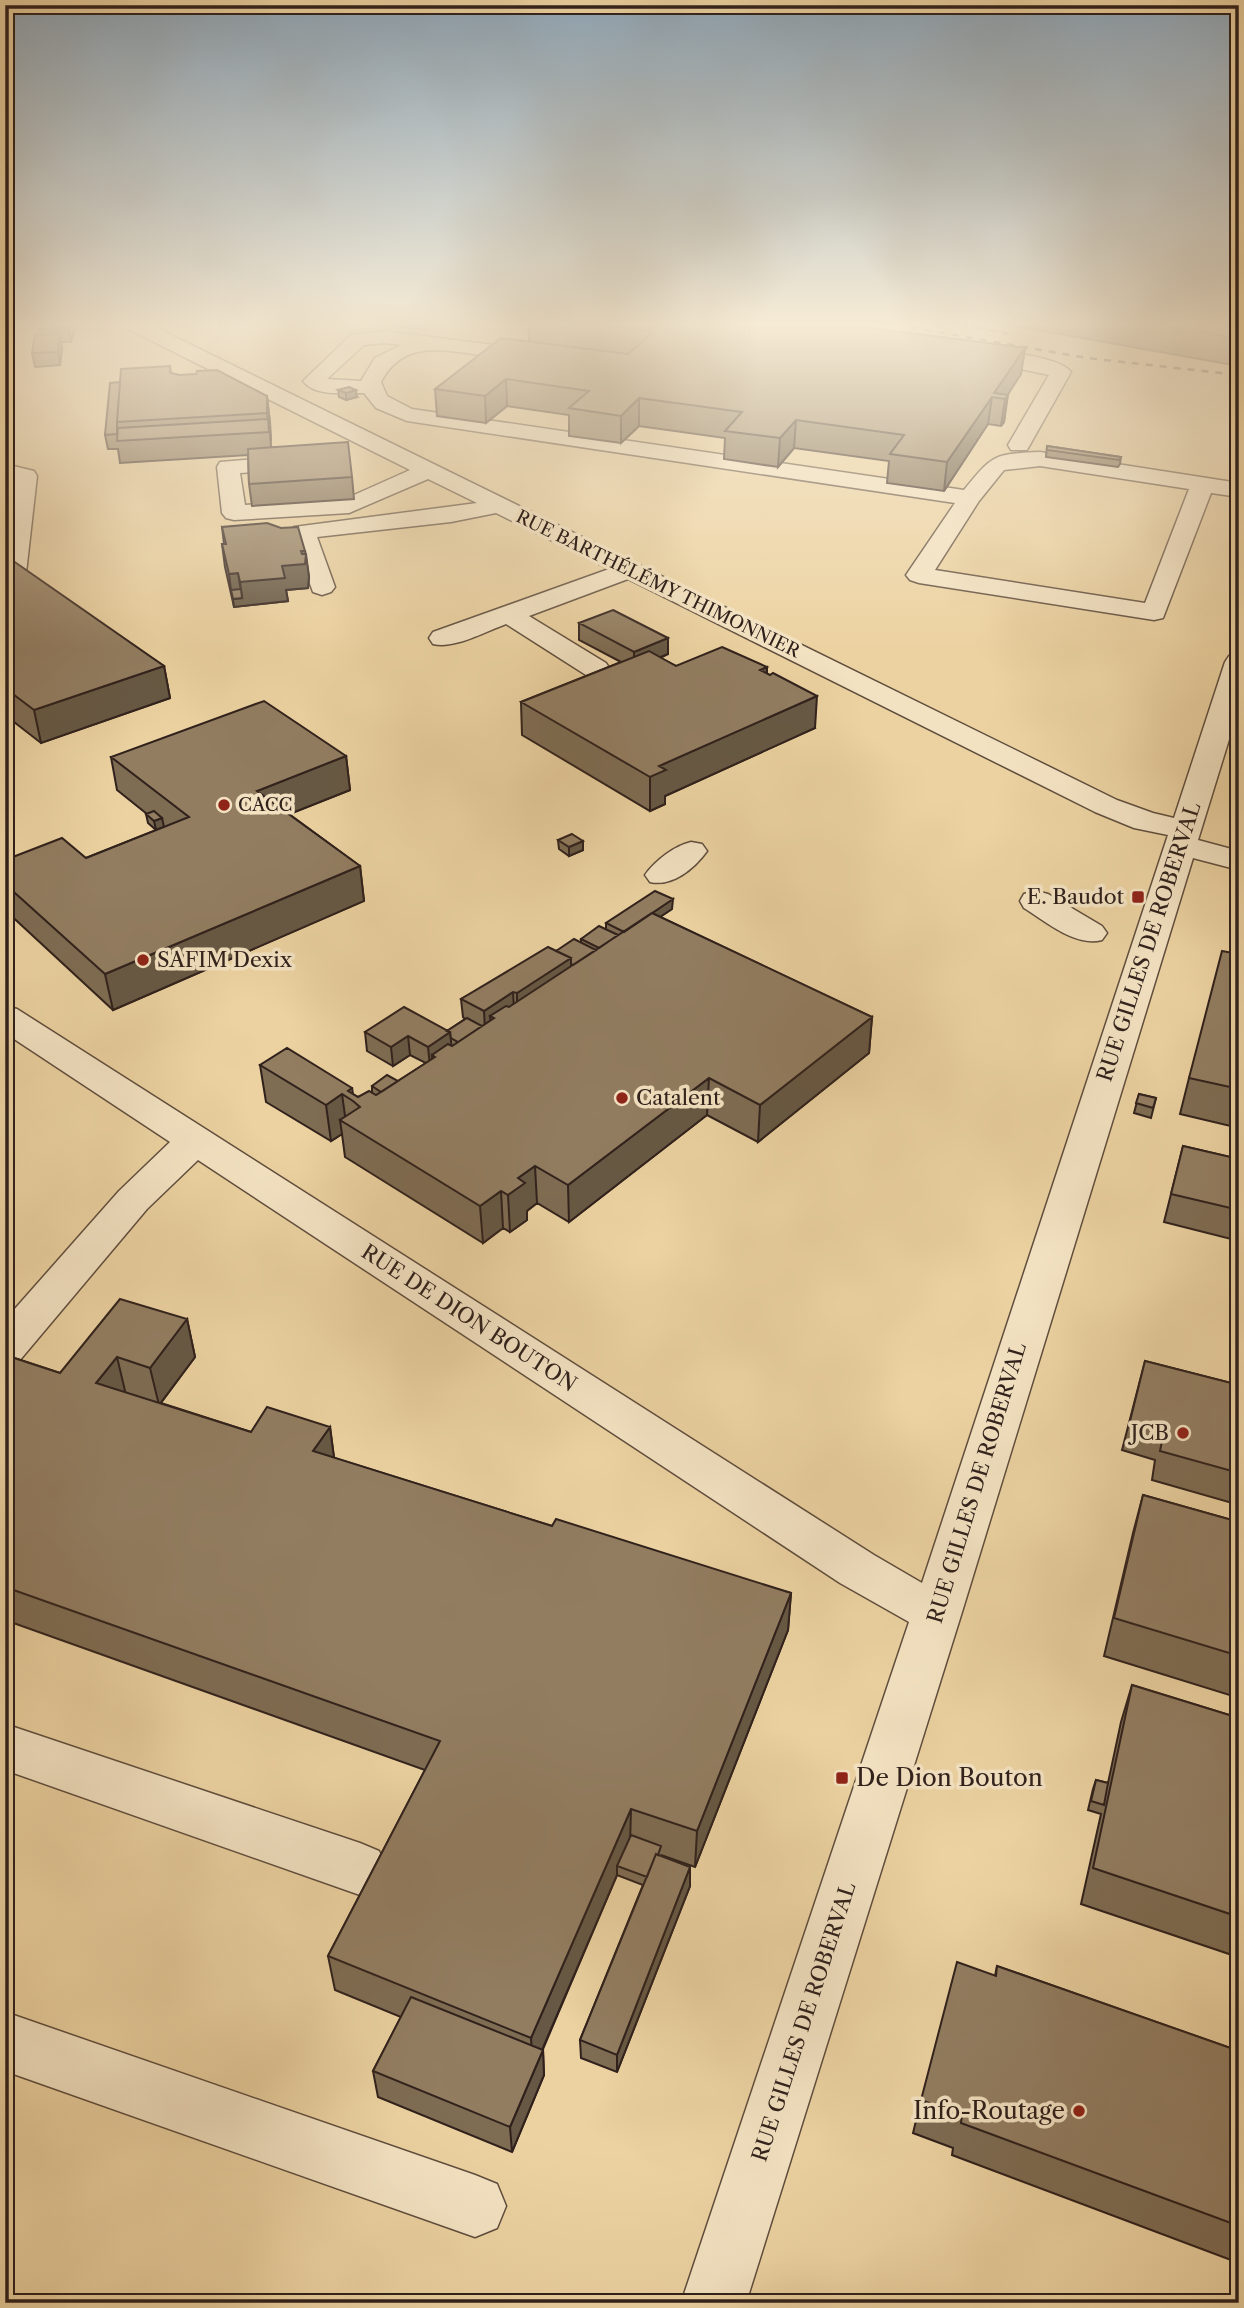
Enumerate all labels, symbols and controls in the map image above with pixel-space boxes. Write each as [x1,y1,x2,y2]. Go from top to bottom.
street label: RUE BARTHÉLÉMY THIMONNIER [513,505,805,663]
place label: CACC [238,794,292,816]
marker: CACC [216,797,232,813]
street label: RUE GILLES DE ROBERVAL [1092,799,1206,1085]
place label: E. Baudot [1027,884,1125,909]
marker: E. Baudot [1130,889,1146,905]
place label: SAFIM Dexix [157,947,293,972]
marker: SAFIM Dexix [135,952,151,968]
place label: Catalent [636,1085,721,1110]
marker: Catalent [614,1090,630,1106]
street label: RUE DE DION BOUTON [357,1239,581,1397]
street label: RUE GILLES DE ROBERVAL [922,1339,1031,1626]
place label: JCB [1128,1420,1169,1445]
marker: JCB [1175,1425,1191,1441]
place label: De Dion Bouton [856,1763,1043,1792]
marker: De Dion Bouton [834,1770,850,1786]
street label: RUE GILLES DE ROBERVAL [747,1879,861,2165]
place label: Info-Routage [913,2096,1065,2125]
marker: Info-Routage [1071,2103,1087,2119]

